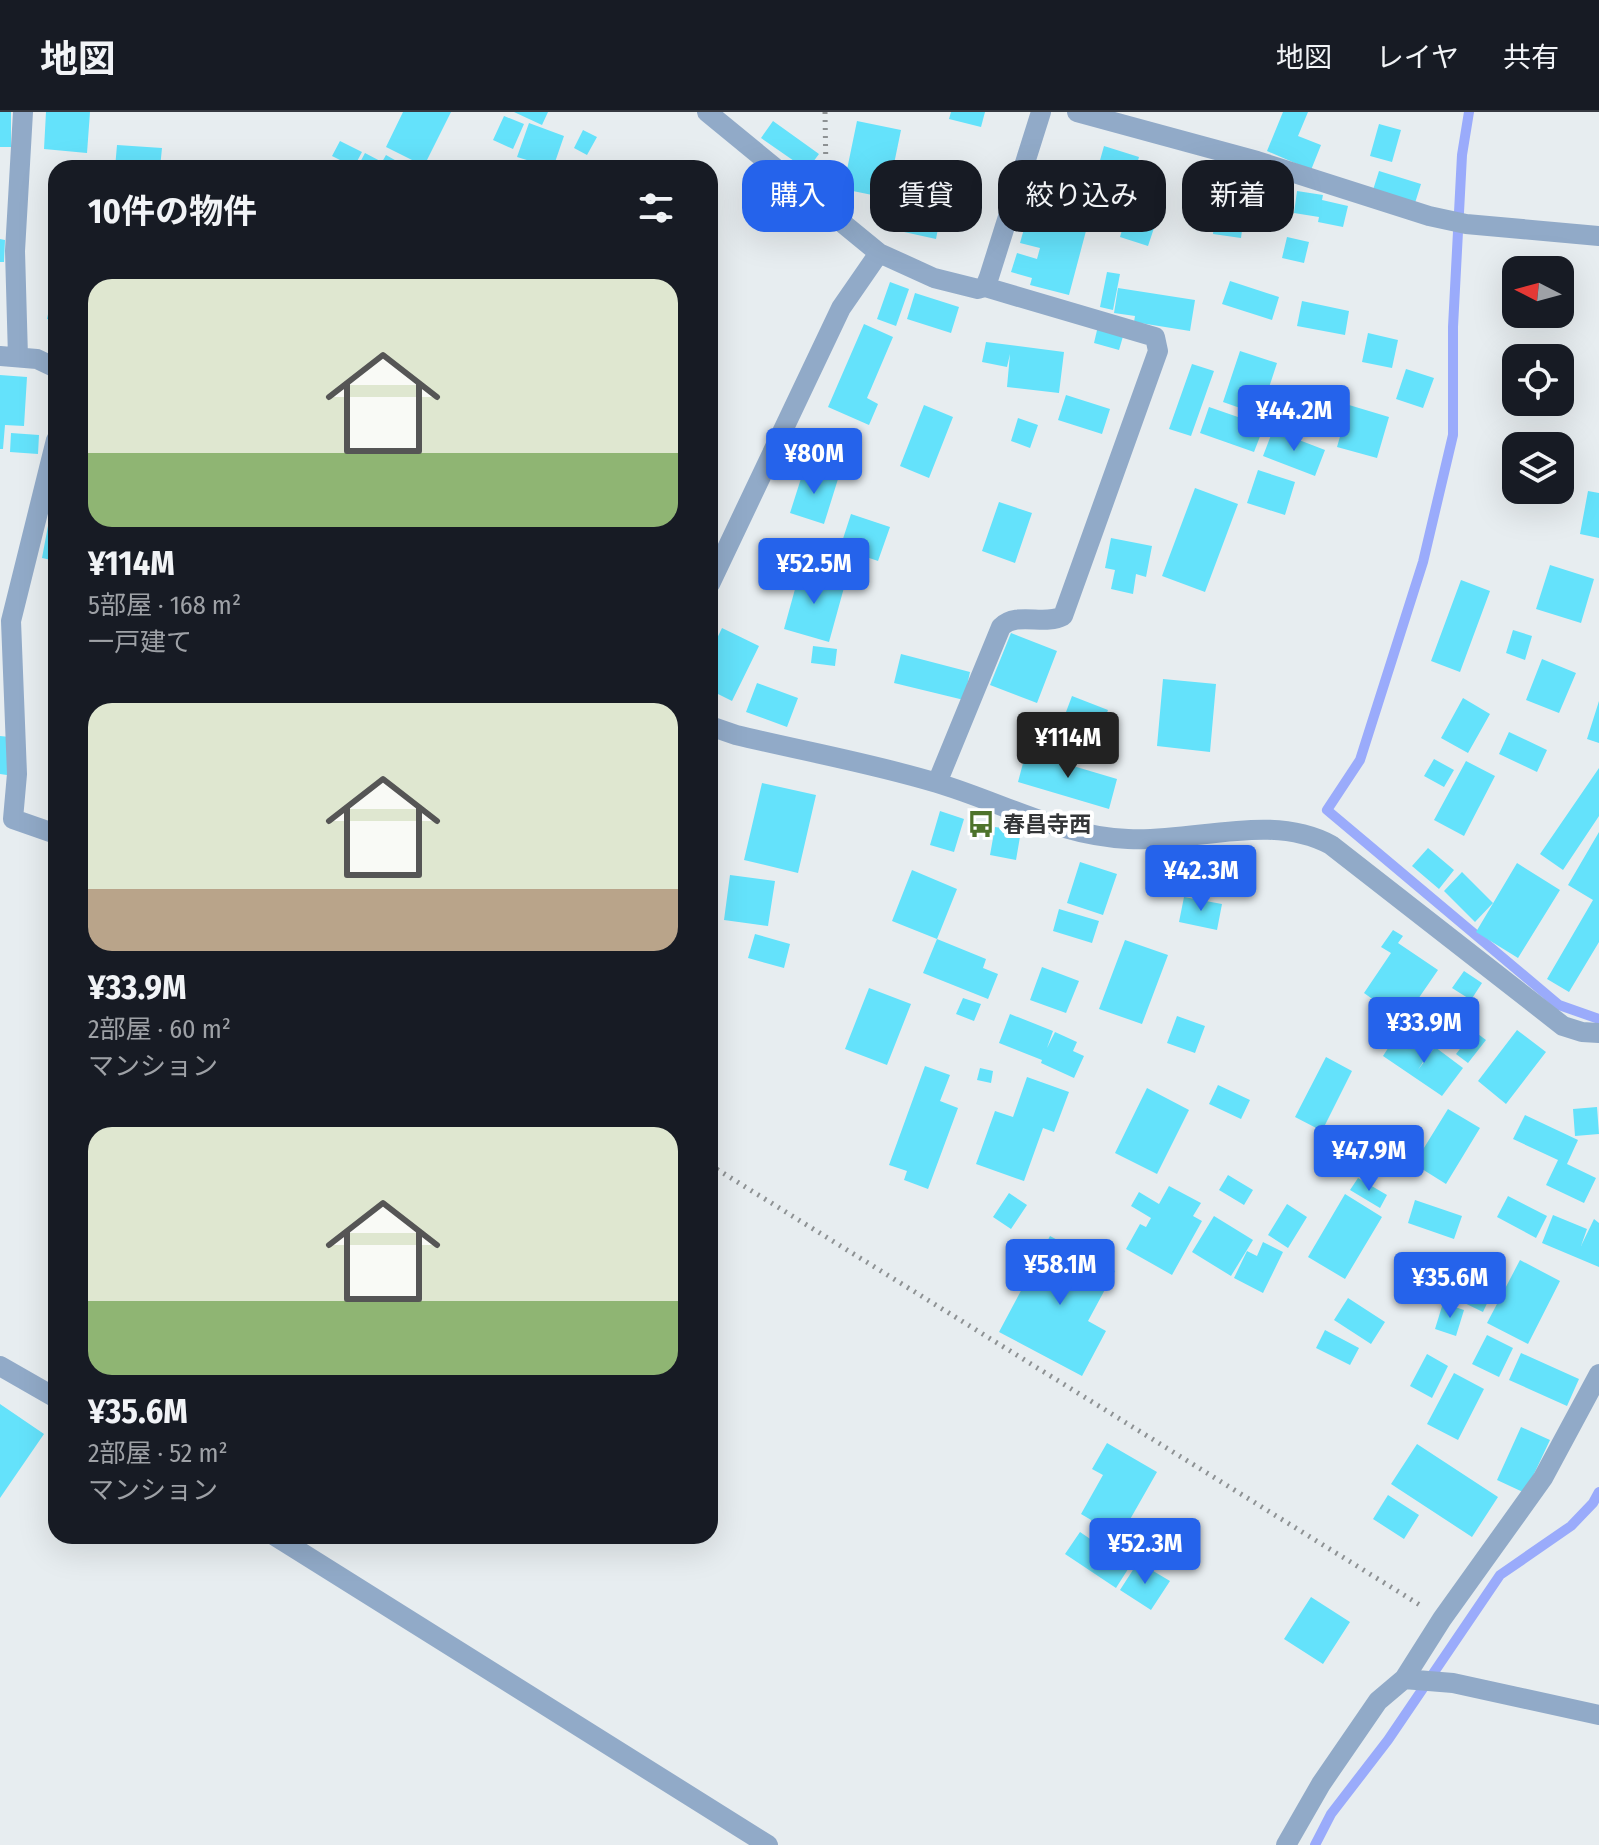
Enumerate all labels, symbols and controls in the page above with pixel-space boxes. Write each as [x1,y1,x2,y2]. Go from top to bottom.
text: 地図 [40,36,116,82]
text: 地図 [1276,41,1332,74]
text: レイヤ [1376,41,1459,74]
text: 共有 [1503,41,1559,74]
chip: 購入 [742,160,854,232]
chip: 賃貸 [870,160,982,232]
chip: 絞り込み [998,160,1166,232]
chip: 新着 [1182,160,1294,232]
icon: filters [634,186,678,230]
text: 10件の物件 [88,191,257,232]
north arrow [1502,256,1574,328]
map controls [1502,256,1574,504]
icon: home [311,331,455,475]
button: locate [1502,344,1574,416]
pin: ¥44.2M [1229,385,1359,453]
text: ¥44.2M [1256,395,1332,426]
pin: ¥80M [767,428,861,496]
button: layers [1502,432,1574,504]
text: ¥80M [784,438,844,469]
pin: ¥52.5M [749,538,879,606]
text: ¥114M [88,543,175,584]
text: ¥52.5M [776,548,852,579]
text: 5部屋 · 168 m² [88,590,241,621]
text: 一戸建て [88,627,192,658]
pin: ¥114M [1012,712,1124,780]
text: ¥114M [1035,722,1101,753]
icon: home [311,755,455,899]
bus stop icon: 春昌寺西 [966,809,996,839]
place label: 春昌寺西 [1003,811,1091,838]
pin: ¥42.3M [1136,845,1266,913]
text: ¥42.3M [1163,855,1239,886]
text: ¥33.9M [88,967,187,1008]
pin: ¥33.9M [1359,997,1489,1065]
text: ¥33.9M [1386,1007,1462,1038]
text: 2部屋 · 60 m² [88,1014,231,1045]
text: マンション [88,1051,218,1082]
pin: ¥47.9M [1304,1125,1434,1193]
text: ¥47.9M [1332,1135,1406,1166]
icon: home [311,1179,455,1323]
pin: ¥58.1M [995,1239,1125,1307]
text: ¥58.1M [1024,1249,1096,1280]
pin: ¥35.6M [1385,1252,1515,1320]
text: ¥35.6M [1412,1262,1488,1293]
text: ¥35.6M [88,1391,188,1432]
text: 2部屋 · 52 m² [88,1438,228,1469]
text: マンション [88,1475,218,1506]
pin: ¥52.3M [1080,1518,1210,1586]
text: ¥52.3M [1107,1528,1183,1559]

